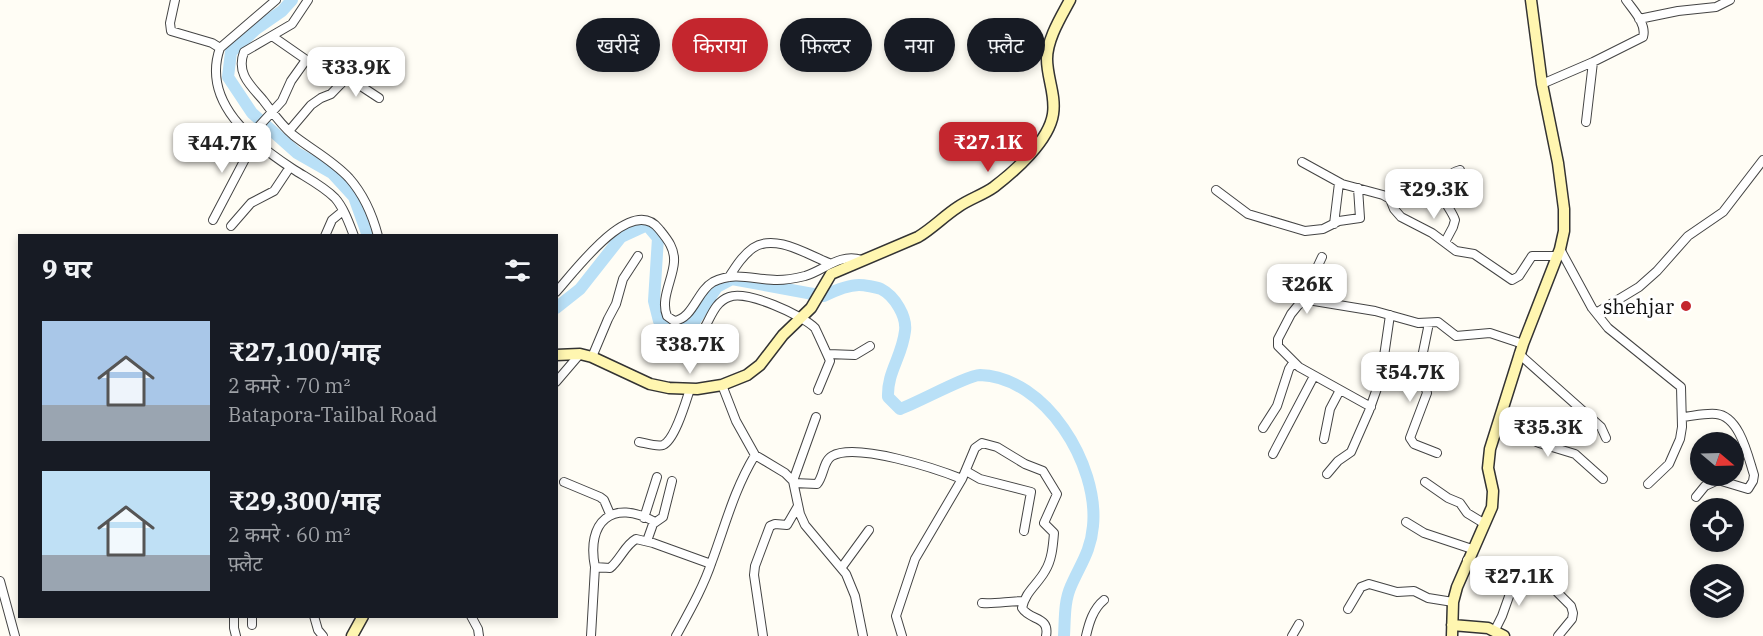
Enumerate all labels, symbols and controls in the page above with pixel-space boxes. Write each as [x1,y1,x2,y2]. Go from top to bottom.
chip: खरीदें [576,18,660,72]
chip: किराया [672,18,768,72]
chip: फ़िल्टर [780,18,872,72]
chip: नया [884,18,955,72]
chip: फ़्लैट [967,18,1045,72]
pin: ₹33.9K [307,47,405,98]
text: ₹33.9K [321,53,391,80]
pin: ₹27.1K [939,122,1037,173]
pin: ₹44.7K [173,123,271,174]
text: ₹27.1K [953,128,1023,155]
text: ₹44.7K [187,129,257,156]
pin: ₹29.3K [1385,169,1483,220]
text: ₹29.3K [1399,175,1469,202]
text: 9 घर [42,251,92,285]
icon: filters [501,254,534,287]
pin: ₹26K [1271,264,1343,315]
text: ₹26K [1281,270,1333,297]
place label: shehjar [1603,293,1674,320]
marker: shehjar [1679,299,1693,313]
pin: ₹38.7K [641,324,739,375]
text: ₹38.7K [655,330,725,357]
text: ₹27,100/माह [228,334,381,368]
icon: home [90,345,162,417]
pin: ₹54.7K [1361,352,1459,403]
text: ₹54.7K [1375,358,1445,385]
text: 2 कमरे · 70 m² [228,372,351,399]
text: Batapora-Tailbal Road [228,401,437,428]
pin: ₹35.3K [1499,407,1597,458]
text: ₹35.3K [1513,413,1583,440]
north arrow [1690,432,1744,486]
map controls [1690,432,1744,618]
text: ₹29,300/माह [228,483,381,517]
icon: home [90,495,162,567]
button: locate [1690,498,1744,552]
text: 2 कमरे · 60 m² [228,521,351,548]
text: फ़्लैट [228,550,263,577]
pin: ₹27.1K [1470,556,1568,607]
text: ₹27.1K [1484,562,1554,589]
button: layers [1690,564,1744,618]

